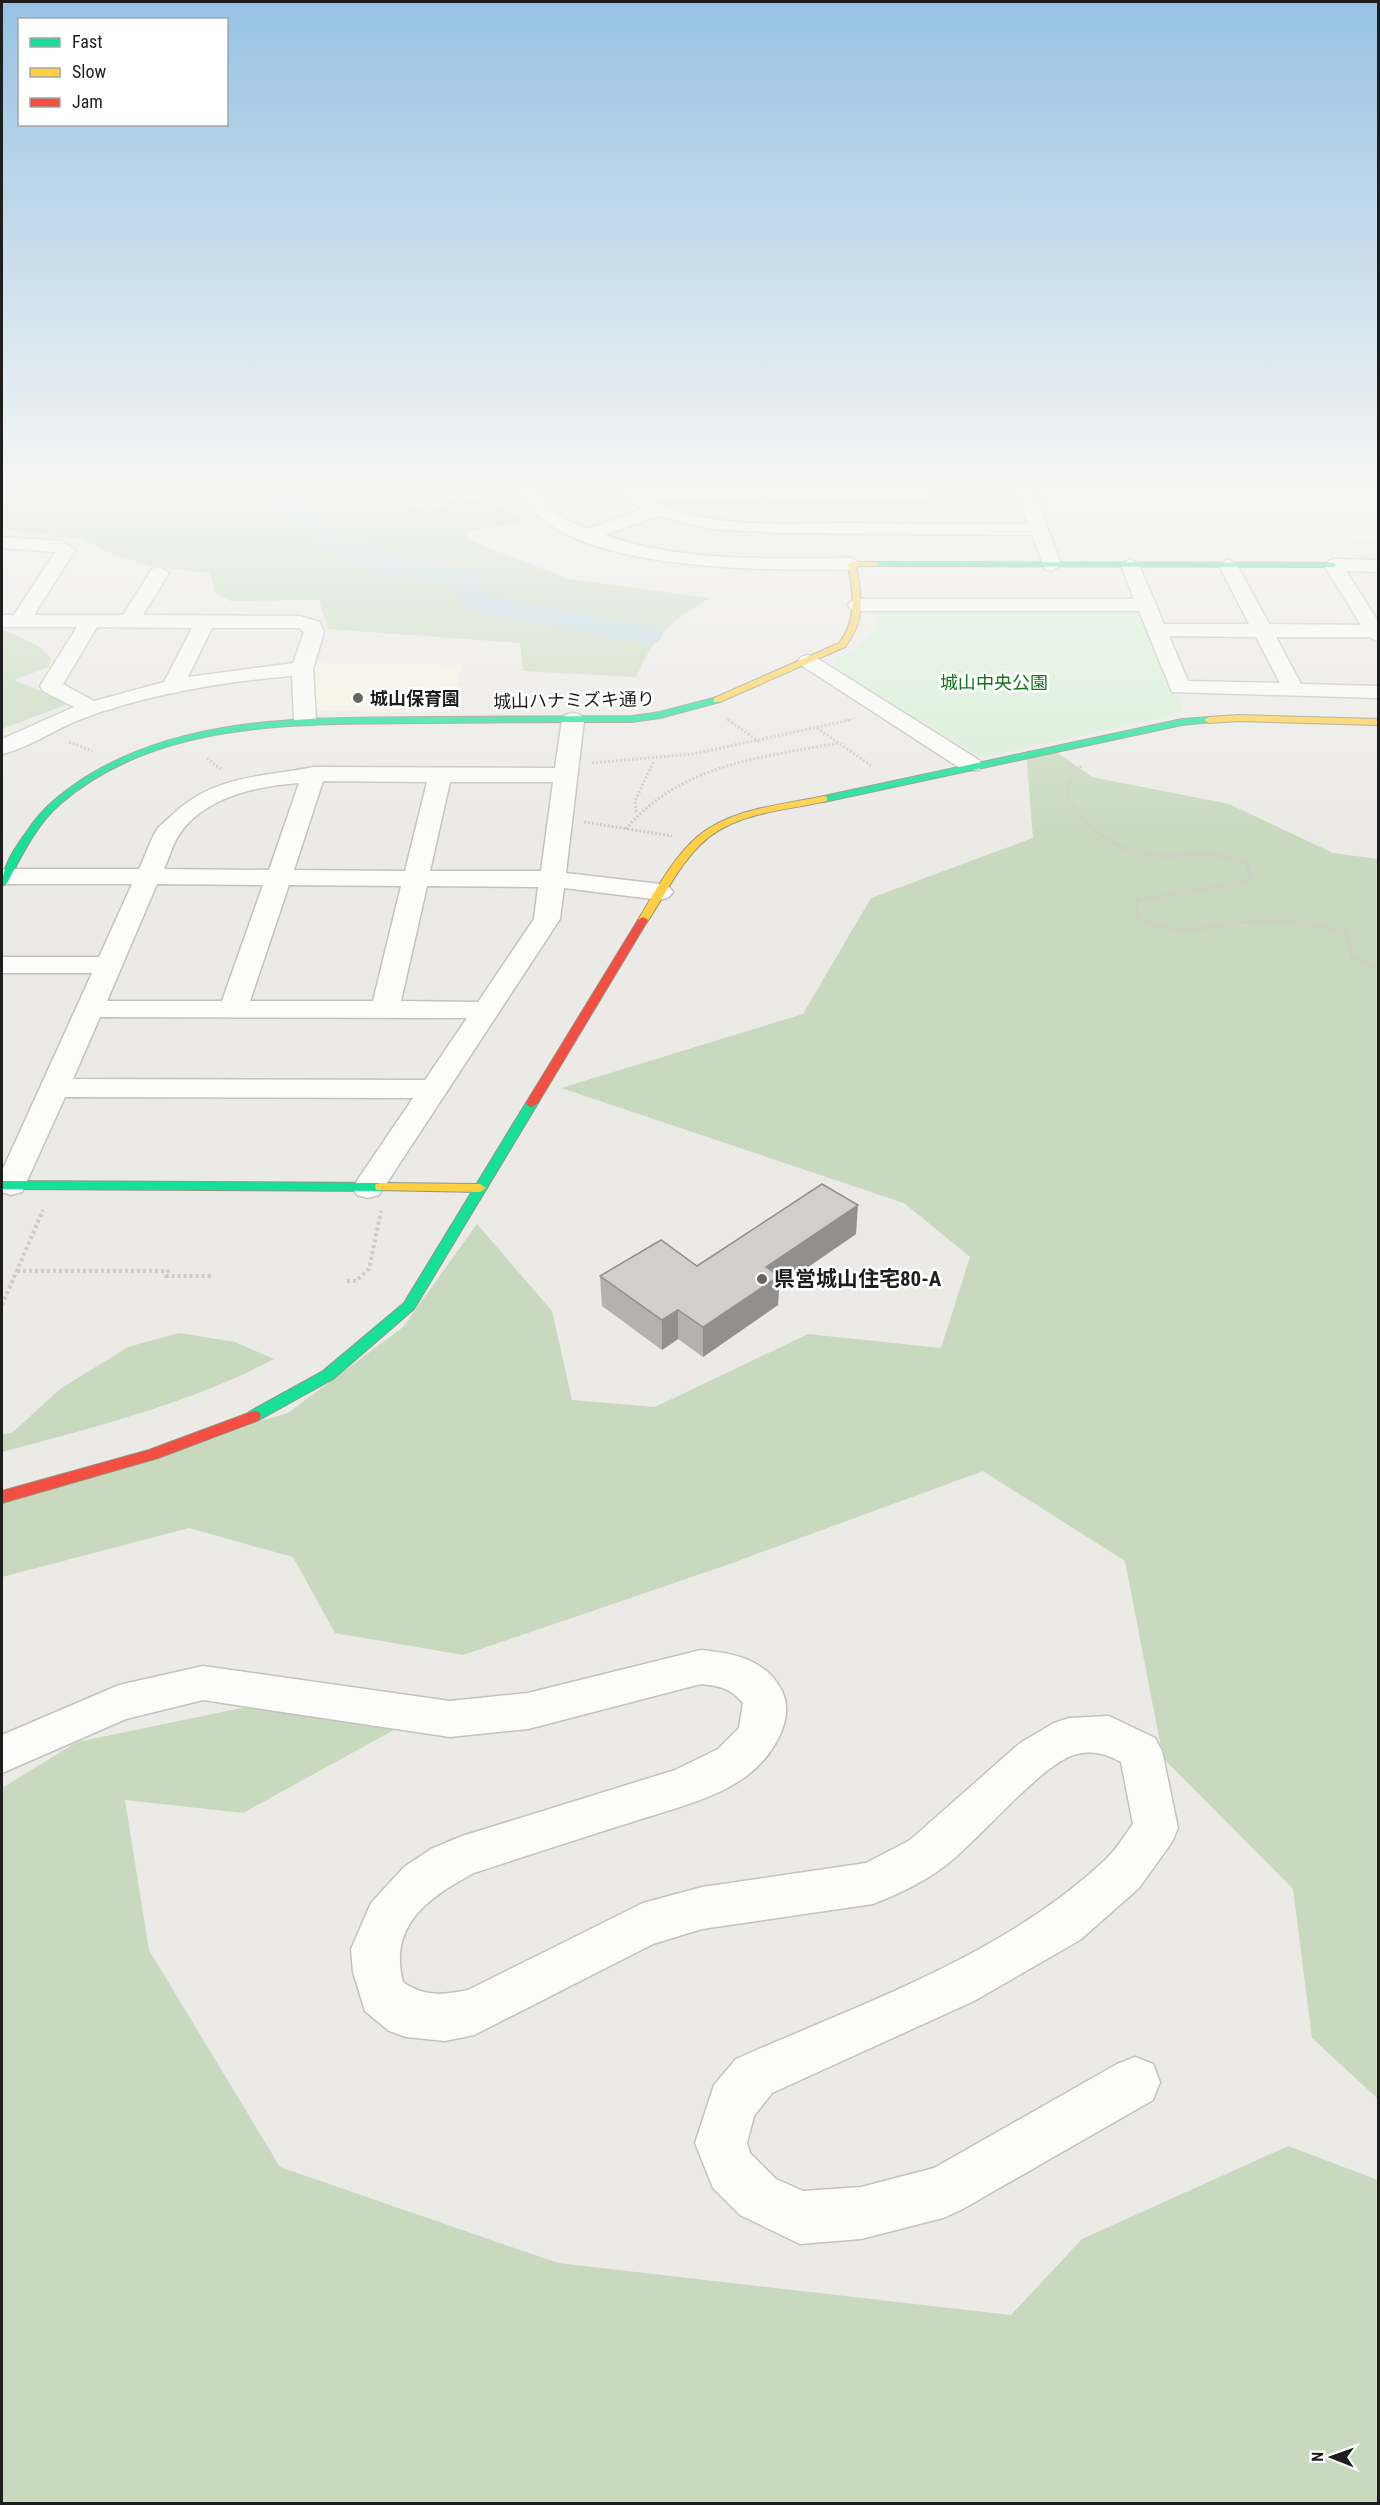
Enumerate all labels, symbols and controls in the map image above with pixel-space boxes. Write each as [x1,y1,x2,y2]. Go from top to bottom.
legend [18,18,228,126]
text: Fast [72,31,103,52]
text: Slow [72,61,107,82]
text: Jam [72,91,103,112]
park label: 城山中央公園 [940,672,1048,693]
place label: 城山保育園 [370,688,460,709]
street label: 城山ハナミズキ通り [493,688,655,712]
marker: 城山保育園 [351,691,365,705]
place label: 県営城山住宅80-A [774,1267,942,1291]
marker: 県営城山住宅80-A [755,1272,769,1286]
north arrow [1302,2427,1362,2487]
text: N [1308,2452,1327,2462]

